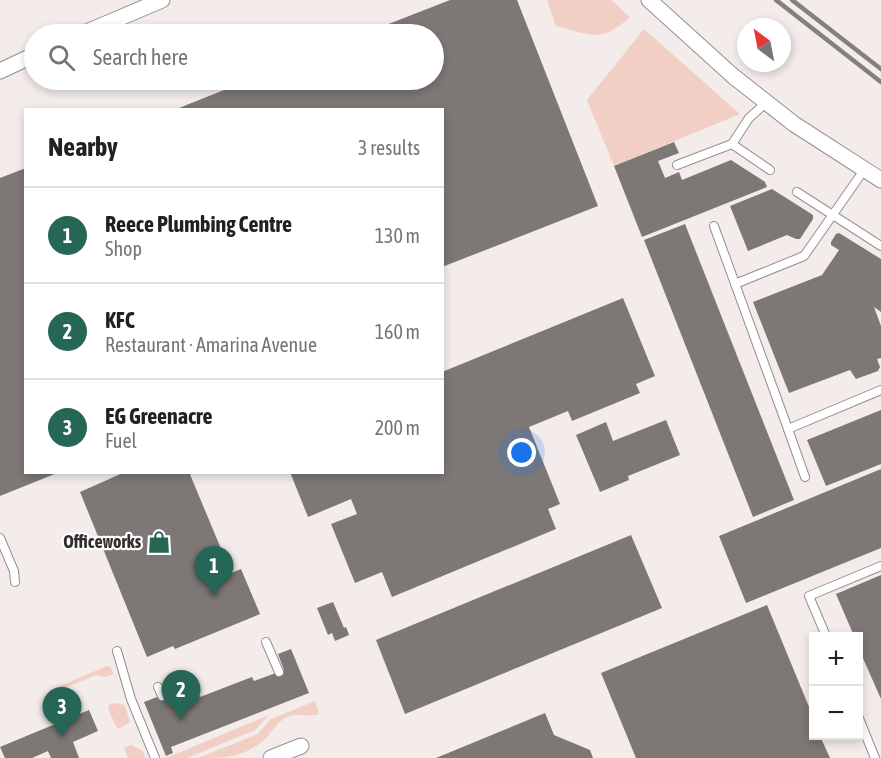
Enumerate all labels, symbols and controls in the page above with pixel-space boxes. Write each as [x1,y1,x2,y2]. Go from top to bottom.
north arrow [737,18,791,72]
search box [24,24,444,90]
icon: search [45,41,78,74]
text: Search here [93,44,188,70]
text: Nearby [48,132,118,162]
text: 3 results [358,136,420,159]
text: Reece Plumbing Centre [105,211,292,237]
text: 1 [63,224,72,247]
text: 130 m [375,224,420,247]
text: Shop [105,237,142,260]
text: KFC [105,307,135,333]
text: 2 [63,320,72,343]
text: 160 m [375,320,420,343]
text: Restaurant · Amarina Avenue [105,333,317,356]
text: EG Greenacre [105,403,213,429]
text: 3 [63,416,72,439]
text: 200 m [375,416,420,439]
text: Fuel [105,429,137,452]
your location [507,438,536,467]
shop icon: Officeworks [146,529,172,555]
place label: Officeworks [63,531,142,552]
pin: 1 [194,546,234,596]
map controls [809,632,863,740]
button: + [809,632,863,686]
pin: 2 [162,670,201,720]
button: − [809,686,863,740]
pin: 3 [42,688,82,737]

